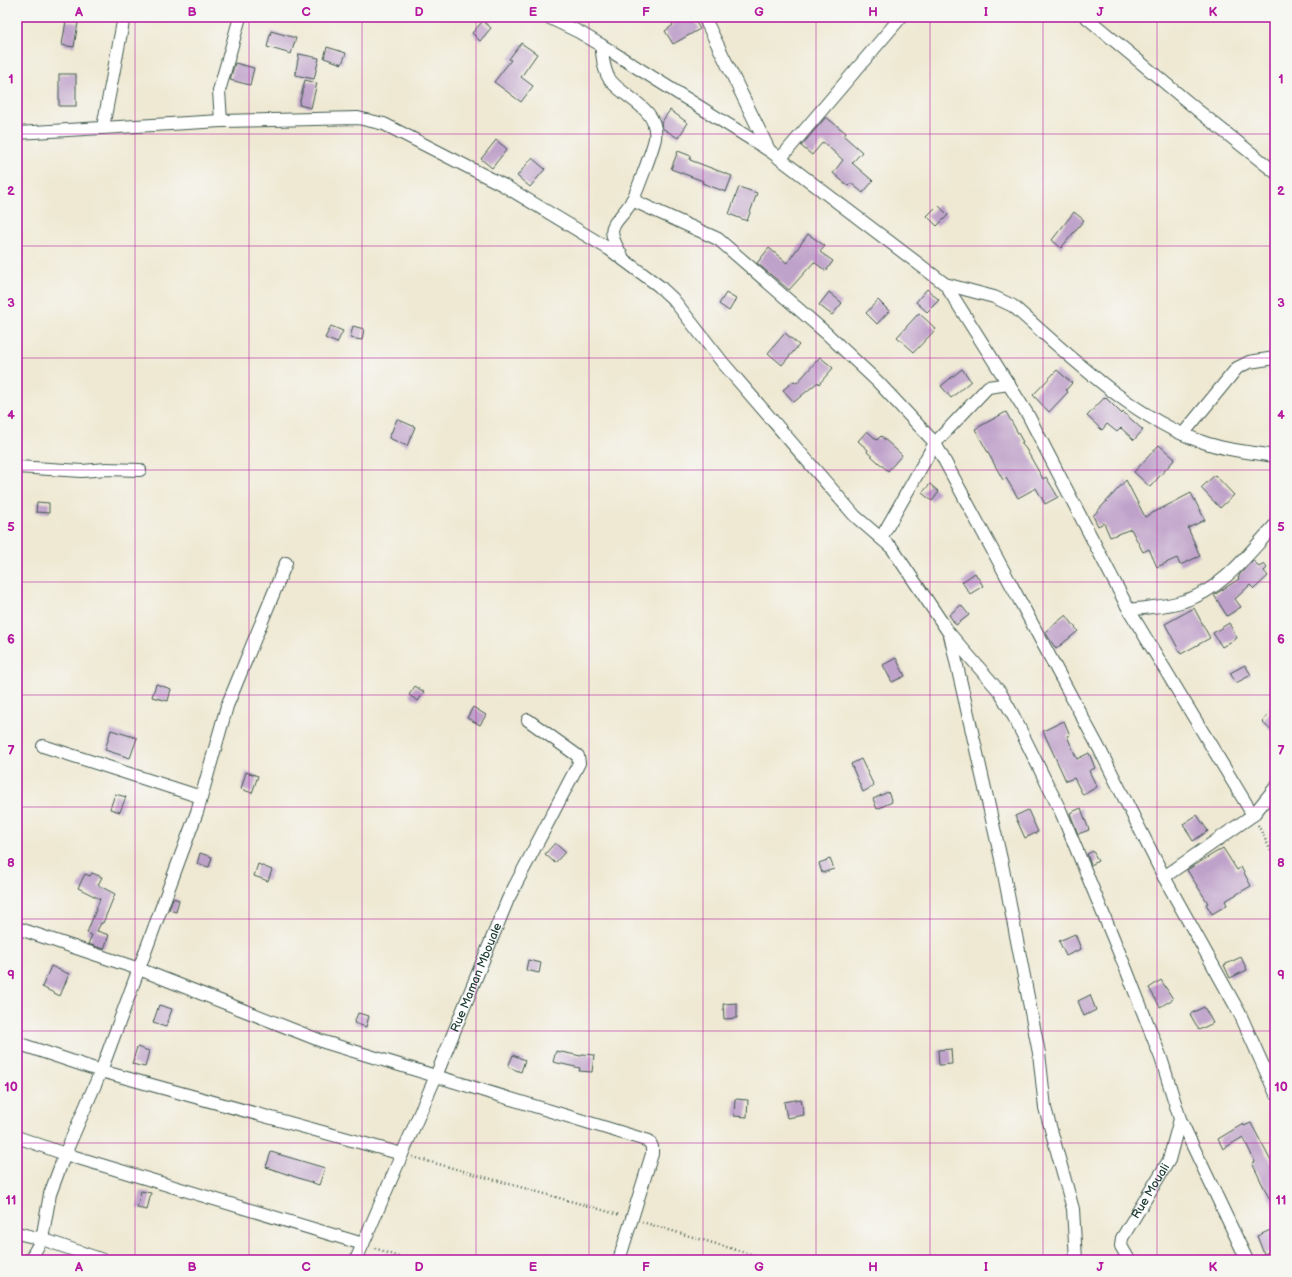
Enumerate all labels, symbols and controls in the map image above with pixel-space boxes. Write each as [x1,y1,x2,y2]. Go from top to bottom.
text: A [74,4,83,20]
text: B [187,4,197,20]
text: C [301,4,311,20]
text: D [414,4,424,20]
text: E [529,4,538,20]
text: F [642,4,650,20]
text: G [754,4,764,20]
text: H [868,4,878,20]
text: I [984,4,988,20]
text: J [1096,4,1104,20]
text: K [1209,4,1218,20]
text: 1 [8,71,14,87]
text: 1 [1278,71,1284,87]
text: 2 [7,183,15,199]
text: 2 [1277,183,1285,199]
text: 3 [7,295,15,311]
text: 3 [1277,295,1285,311]
text: 4 [7,407,15,423]
text: 4 [1277,407,1285,423]
text: 5 [7,519,15,535]
text: 5 [1277,519,1285,535]
text: 6 [7,631,15,647]
text: 6 [1277,631,1285,647]
text: 7 [7,743,15,759]
text: 7 [1277,743,1285,759]
text: 8 [7,855,15,871]
text: 8 [1277,855,1285,871]
street label: Rue Maman Mbouale [448,921,505,1034]
text: 9 [7,967,15,983]
text: 9 [1277,967,1285,983]
text: 10 [4,1079,18,1095]
text: 10 [1274,1079,1288,1095]
street label: Rue Mouali [1128,1161,1173,1222]
text: 11 [6,1192,16,1208]
text: 11 [1276,1192,1286,1208]
text: A [74,1259,83,1275]
text: B [187,1259,197,1275]
text: C [301,1259,311,1275]
text: D [414,1259,424,1275]
text: E [529,1259,538,1275]
text: F [642,1259,650,1275]
text: G [754,1259,764,1275]
text: H [868,1259,878,1275]
text: I [984,1259,988,1275]
text: J [1096,1259,1104,1275]
text: K [1209,1259,1218,1275]

